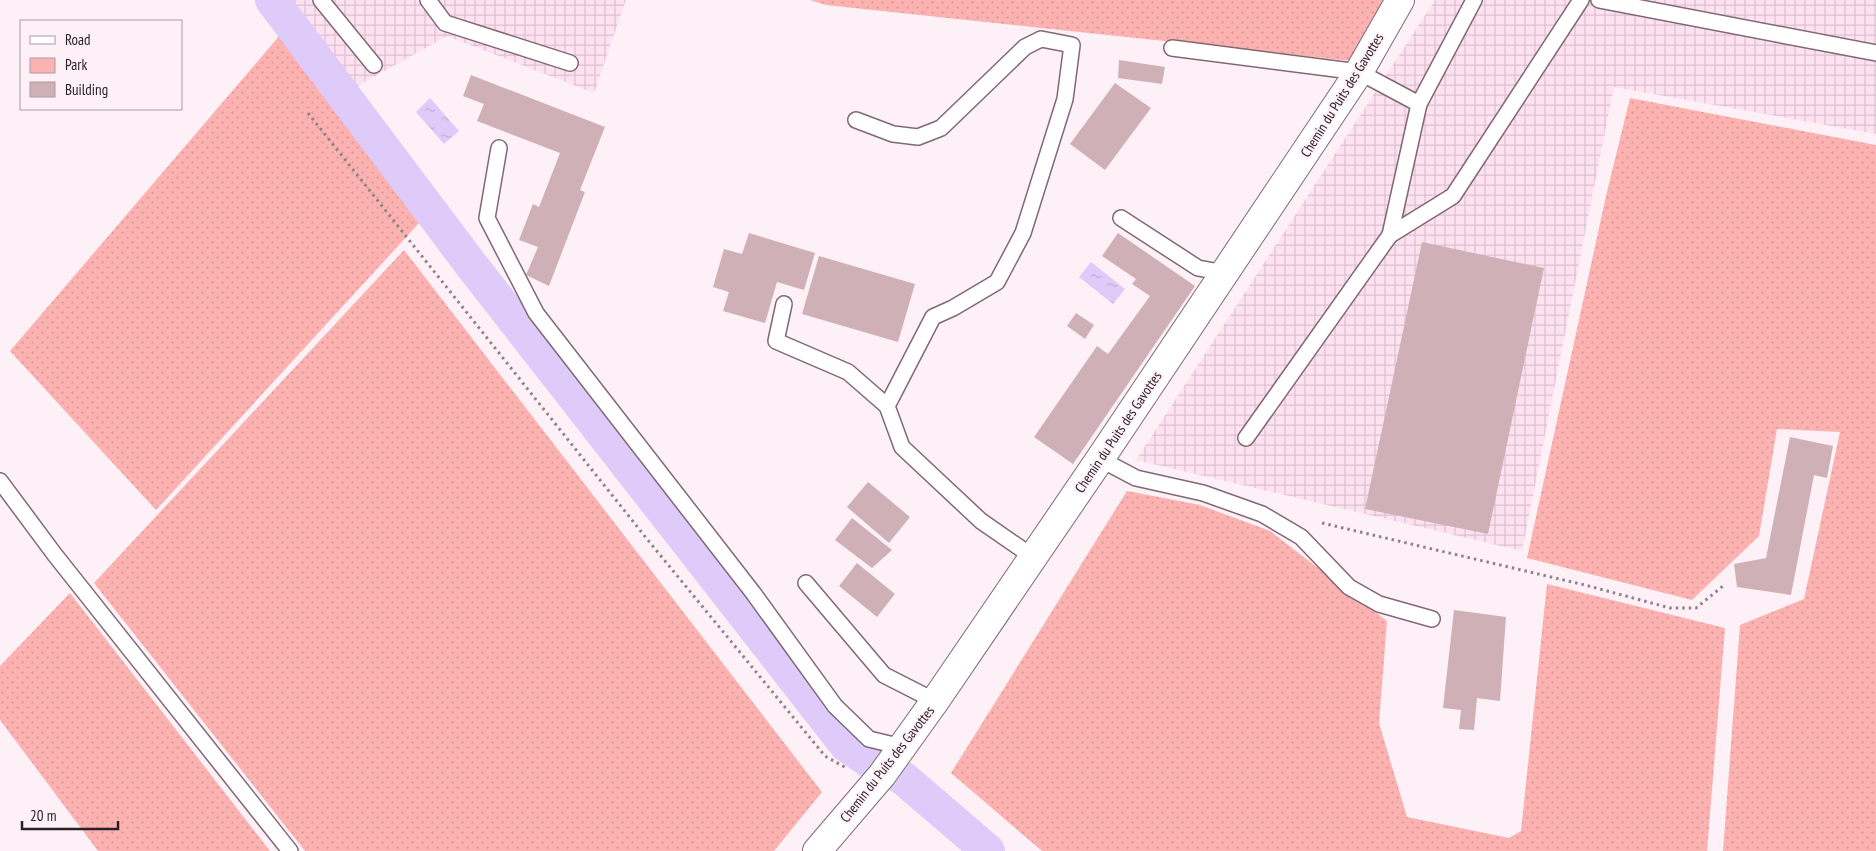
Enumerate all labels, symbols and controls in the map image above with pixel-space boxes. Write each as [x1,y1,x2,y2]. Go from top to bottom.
legend [20,20,182,110]
street label: Chemin du Puits des Gavottes [1296,29,1388,160]
text: Road [65,30,91,49]
text: Park [65,55,87,74]
text: Building [65,80,108,99]
street label: Chemin du Puits des Gavottes [1071,367,1166,496]
street label: Chemin du Puits des Gavottes [836,702,938,826]
scale bar [22,798,119,830]
text: 20 m [30,806,56,825]

